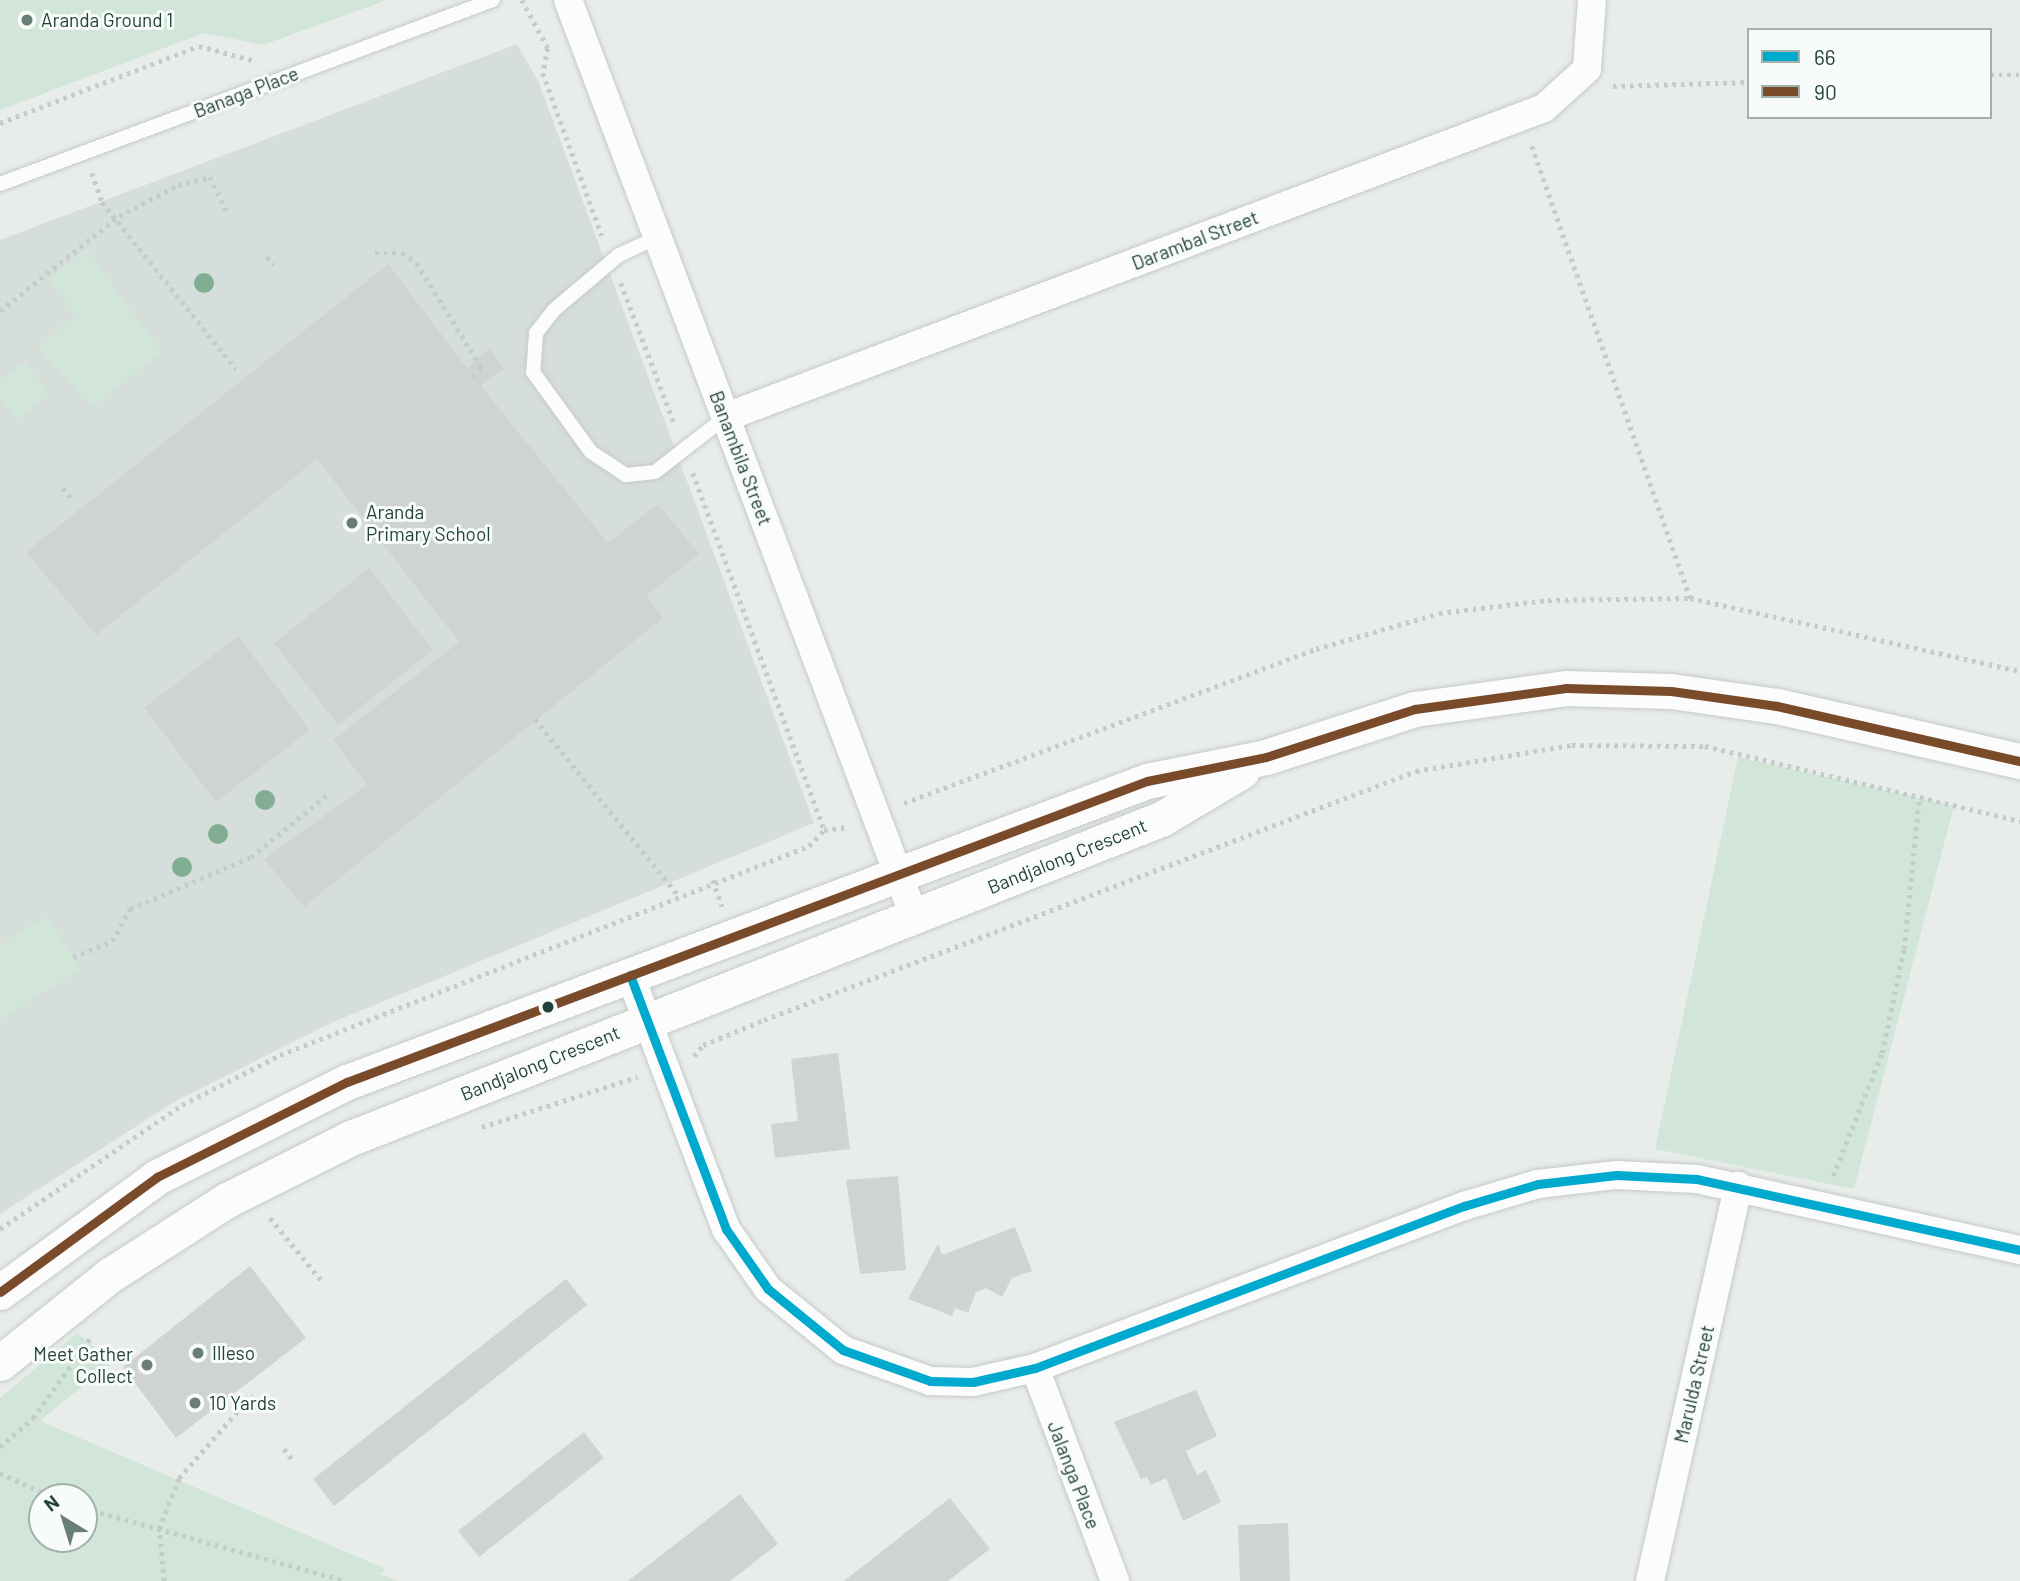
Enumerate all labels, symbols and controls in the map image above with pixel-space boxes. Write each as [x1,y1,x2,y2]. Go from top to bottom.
place label: Aranda Ground 1 [41,9,173,31]
marker: Aranda Ground 1 [19,12,35,28]
legend [1747,28,1992,119]
text: 66 [1814,44,1836,69]
street label: Banaga Place [190,62,302,122]
text: 90 [1814,79,1837,104]
street label: Darambal Street [1128,205,1262,275]
street label: Banambila Street [705,388,777,528]
place label: Aranda Primary School [366,501,491,545]
marker: Aranda Primary School [344,515,360,531]
street label: Bandjalong Crescent [984,814,1150,898]
unlabelled marker [541,1000,555,1014]
street label: Bandjalong Crescent [457,1021,623,1105]
street label: Marulda Street [1669,1323,1719,1445]
place label: Illeso [212,1342,255,1364]
place label: Meet Gather Collect [33,1343,133,1387]
marker: Illeso [190,1345,206,1361]
marker: Meet Gather Collect [139,1357,155,1373]
place label: 10 Yards [209,1392,276,1414]
marker: 10 Yards [187,1395,203,1411]
street label: Jalanga Place [1043,1418,1105,1532]
north arrow [28,1483,98,1553]
text: N [39,1490,63,1516]

